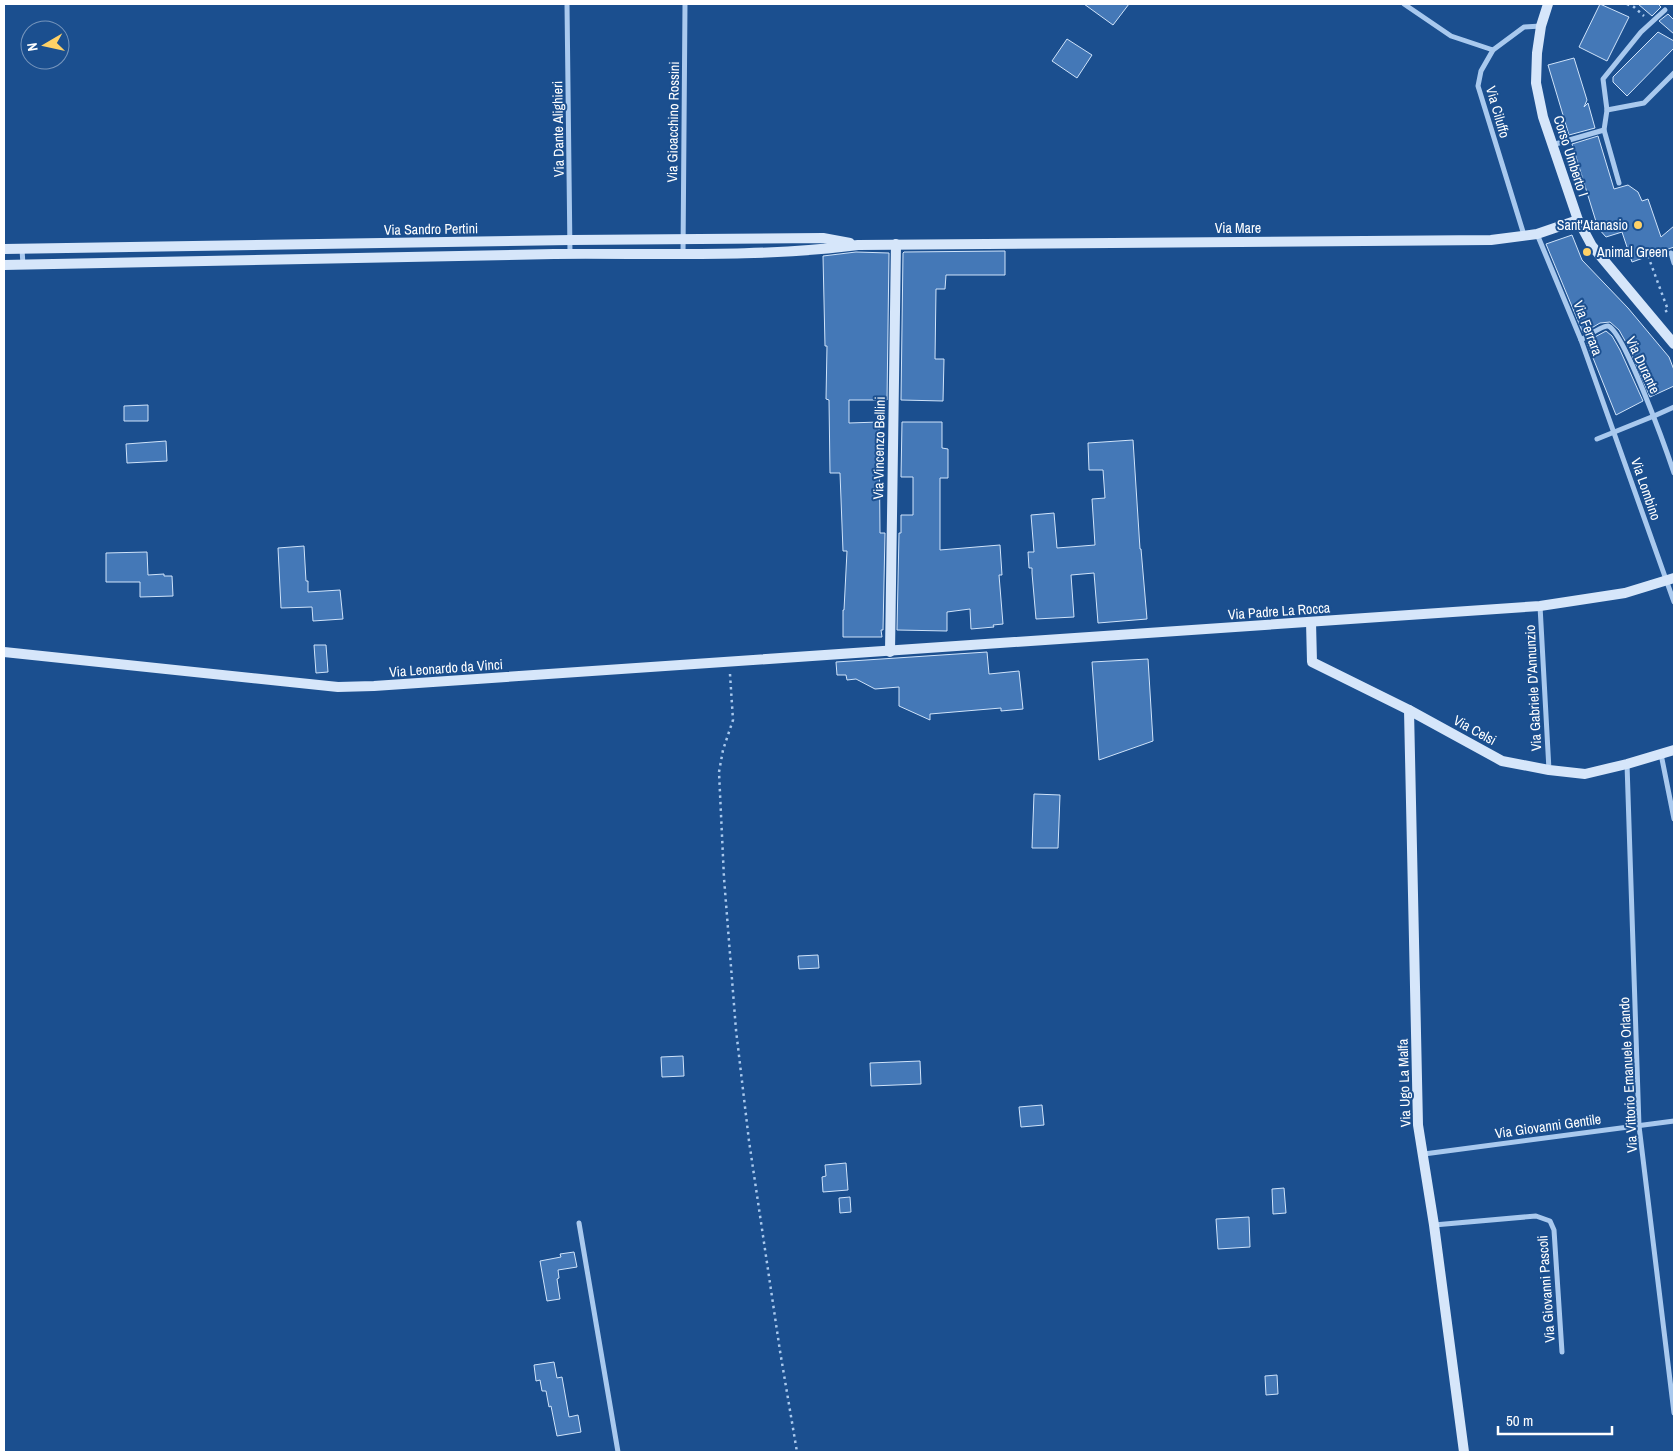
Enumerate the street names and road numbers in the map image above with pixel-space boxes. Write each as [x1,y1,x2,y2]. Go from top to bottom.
street label: Via Gioacchino Rossini [663,61,683,183]
street label: Via Dante Alighieri [548,81,568,177]
street label: Via Ciluffo [1482,84,1514,140]
street label: Corso Umberto I [1549,113,1593,199]
street label: Via Sandro Pertini [384,219,478,239]
street label: Via Mare [1215,219,1261,237]
street label: Via Ferrara [1569,298,1607,359]
street label: Via Durante [1622,334,1664,396]
street label: Via Vincenzo Bellini [869,396,889,500]
street label: Via Lombino [1627,455,1665,523]
street label: Via Padre La Rocca [1227,598,1331,624]
street label: Via Gabriele D'Annunzio [1521,624,1545,752]
street label: Via Leonardo da Vinci [389,655,503,681]
street label: Via Celsi [1450,711,1500,749]
street label: Via Vittorio Emanuele Orlando [1615,997,1641,1153]
street label: Via Ugo La Malfa [1393,1038,1415,1128]
street label: Via Giovanni Gentile [1494,1110,1602,1142]
street label: Via Giovanni Pascoli [1533,1235,1559,1343]

